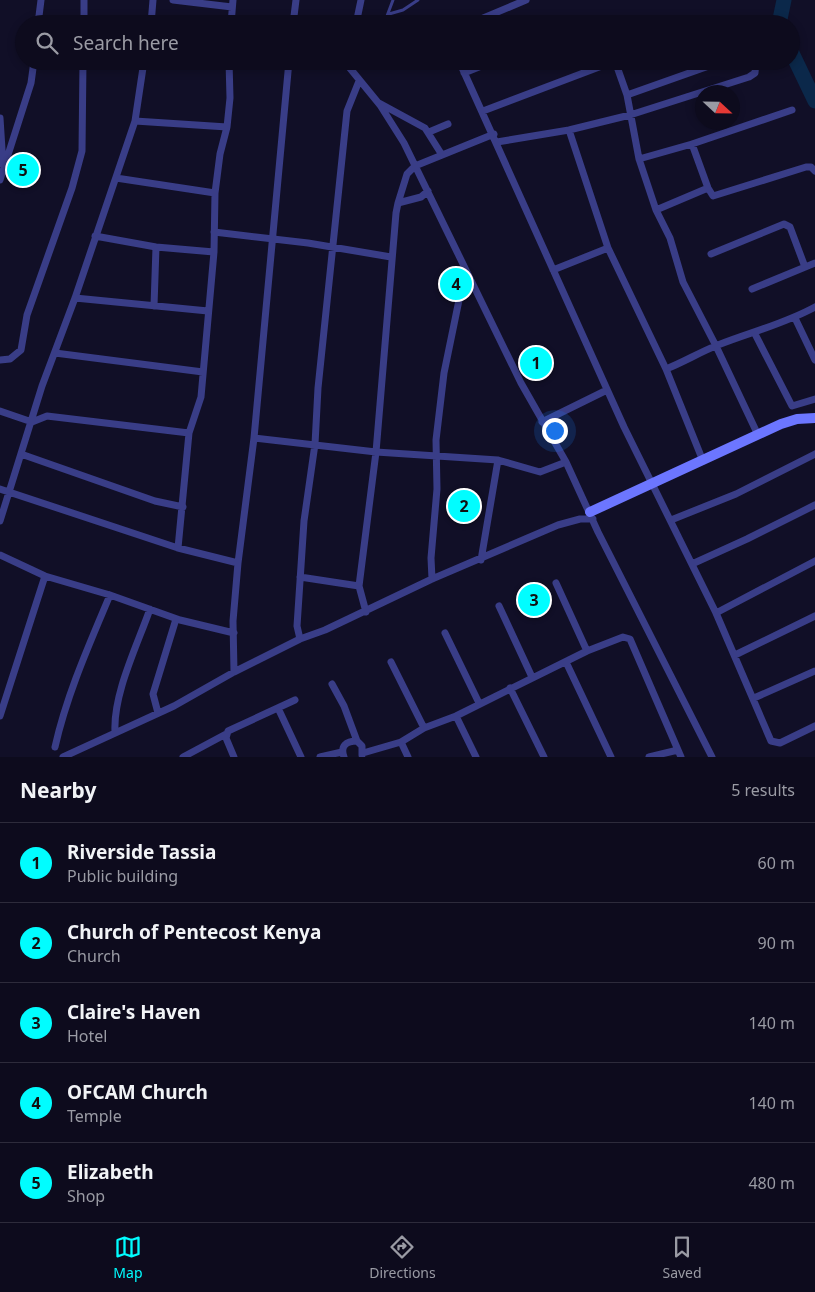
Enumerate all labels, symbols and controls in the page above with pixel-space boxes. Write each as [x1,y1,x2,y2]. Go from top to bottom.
search box [15,15,800,70]
icon: search [33,29,61,57]
text: Search here [73,30,179,56]
north arrow [695,85,740,130]
pin: 5 [7,151,39,189]
pin: 4 [440,265,472,303]
pin: 1 [520,344,552,382]
your location [542,418,568,444]
pin: 2 [448,487,480,525]
pin: 3 [518,581,550,619]
text: Nearby [20,776,96,804]
text: 5 results [731,779,795,801]
text: Riverside Tassia [67,839,216,865]
text: 1 [31,852,41,874]
text: 60 m [758,852,795,874]
text: Public building [67,865,178,887]
text: Church of Pentecost Kenya [67,919,321,945]
text: 2 [31,932,41,954]
text: 90 m [758,932,795,954]
text: Church [67,945,121,967]
text: Claire's Haven [67,999,201,1025]
text: 3 [31,1012,41,1034]
text: 140 m [748,1012,795,1034]
text: Hotel [67,1025,107,1047]
text: OFCAM Church [67,1079,208,1105]
text: 4 [31,1092,41,1114]
text: 140 m [748,1092,795,1114]
text: Temple [67,1105,122,1127]
text: Elizabeth [67,1159,154,1185]
text: 5 [31,1172,41,1194]
text: 480 m [748,1172,795,1194]
text: Shop [67,1185,105,1207]
tab: Map [113,1233,143,1282]
tab: Directions [369,1233,436,1282]
tab: Saved [662,1233,702,1282]

